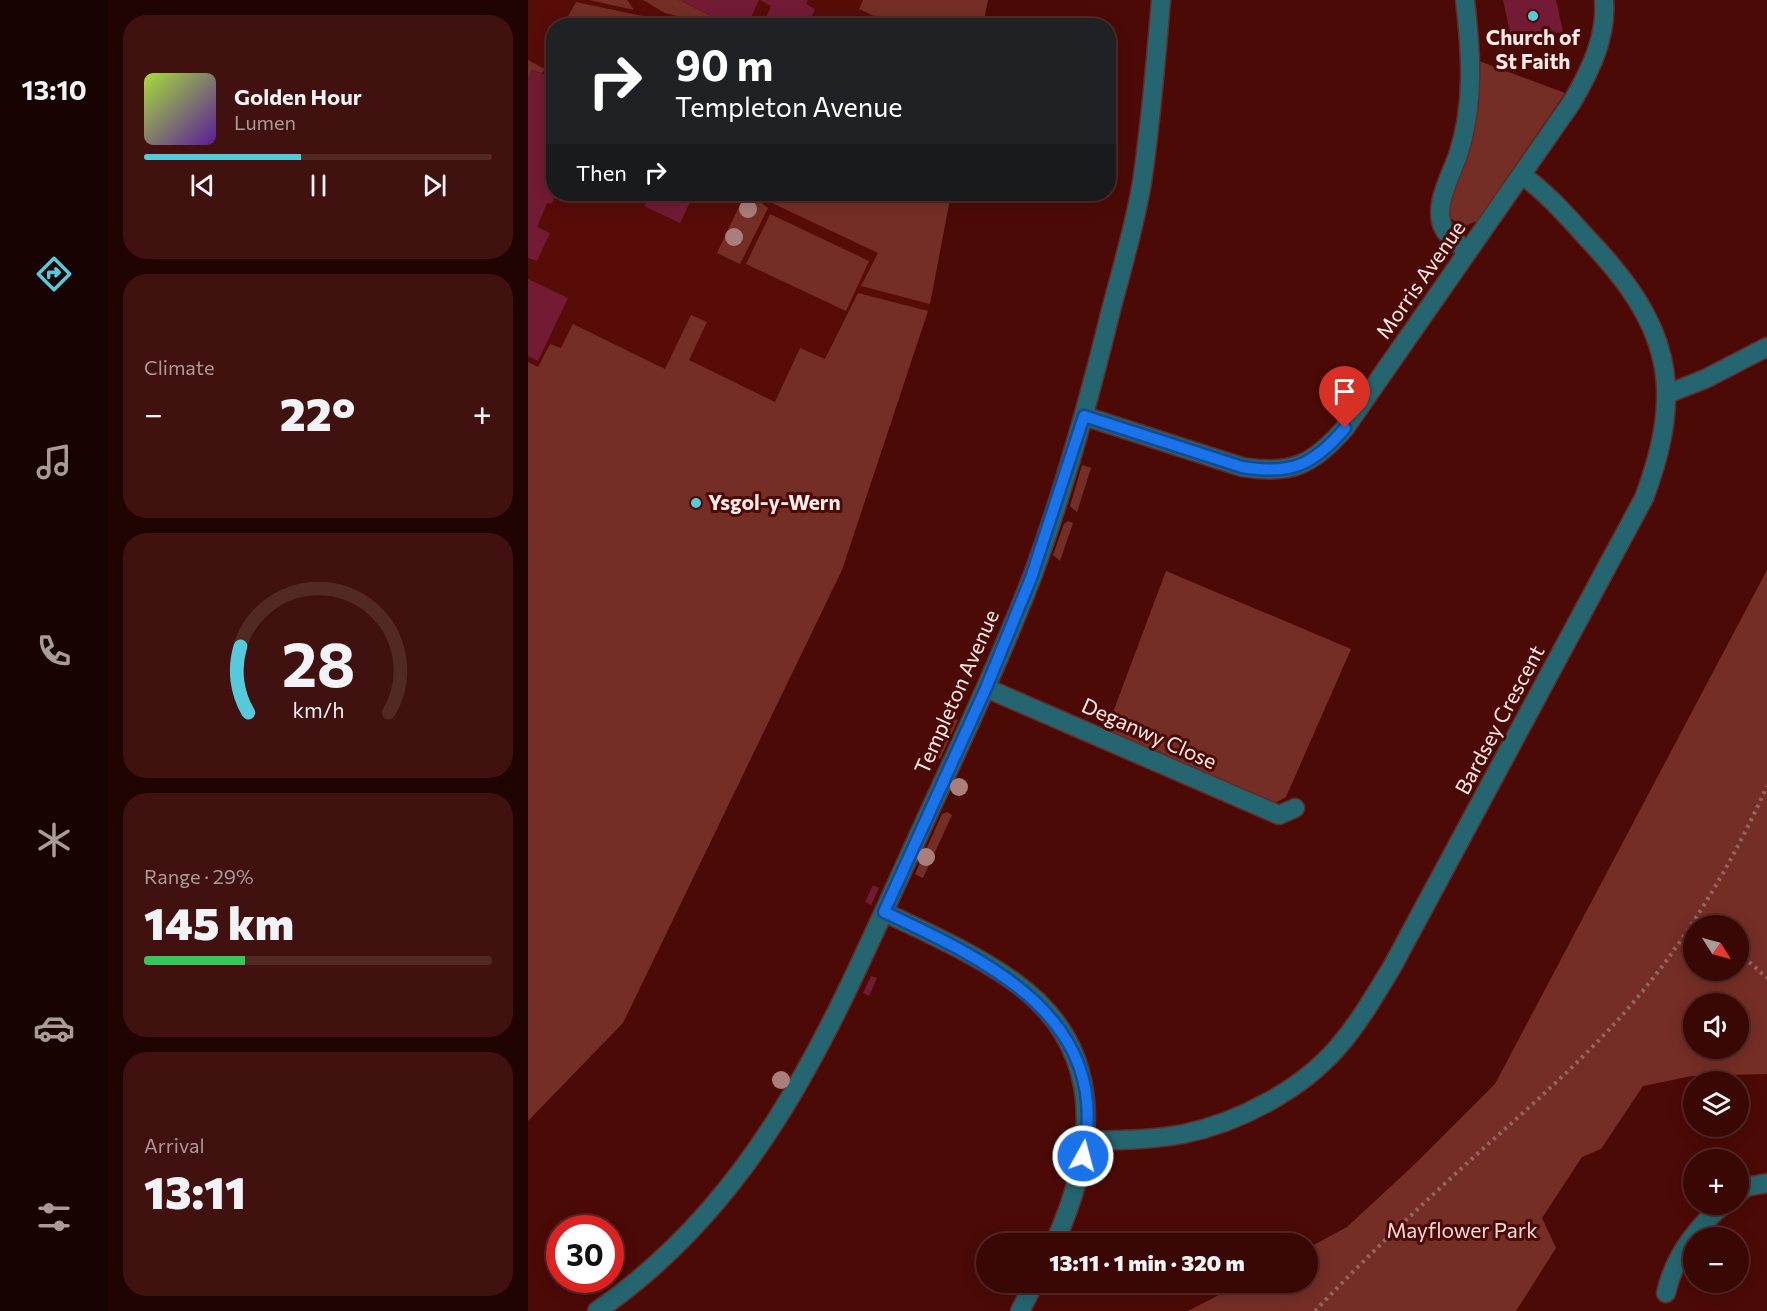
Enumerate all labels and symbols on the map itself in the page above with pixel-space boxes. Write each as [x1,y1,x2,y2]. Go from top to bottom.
marker: Church of St Faith [1526,9,1540,23]
place label: Church of St Faith [1486,24,1581,73]
street label: Morris Avenue [1370,215,1470,343]
pin [1319,366,1370,428]
place label: Ysgol-y-Wern [708,489,841,514]
marker: Ysgol-y-Wern [689,496,703,510]
street label: Templeton Avenue [908,605,1003,777]
street label: Bardsey Crescent [1449,641,1548,798]
street label: Deganwy Close [1078,692,1221,774]
north arrow [1683,915,1749,981]
position arrow [1051,1124,1115,1188]
speed limit sign: 30 [546,1215,624,1293]
park label: Mayflower Park [1386,1217,1538,1242]

